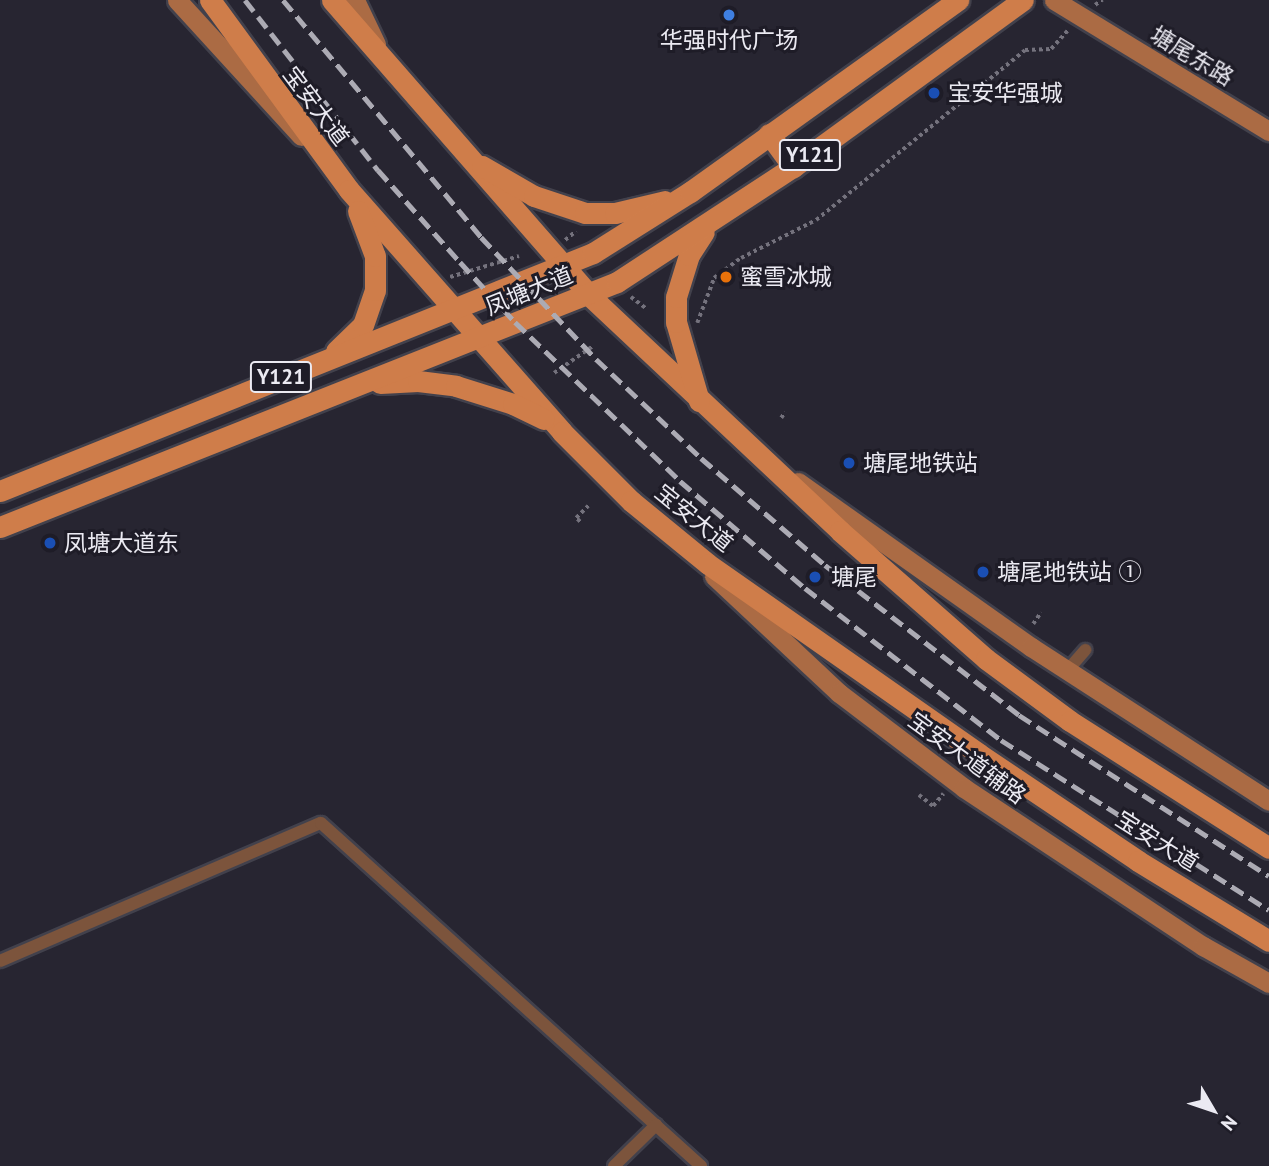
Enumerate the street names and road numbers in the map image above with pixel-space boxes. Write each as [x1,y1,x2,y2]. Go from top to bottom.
street label: 塘尾东路 [1145,20,1239,92]
street label: 宝安大道 [277,61,355,151]
road number: Y121 [778,138,842,172]
street label: 凤塘大道 [481,261,577,321]
road number: Y121 [250,360,312,394]
street label: 宝安大道 [650,478,738,558]
street label: 宝安大道辅路 [903,706,1031,810]
street label: 宝安大道 [1111,805,1203,877]

